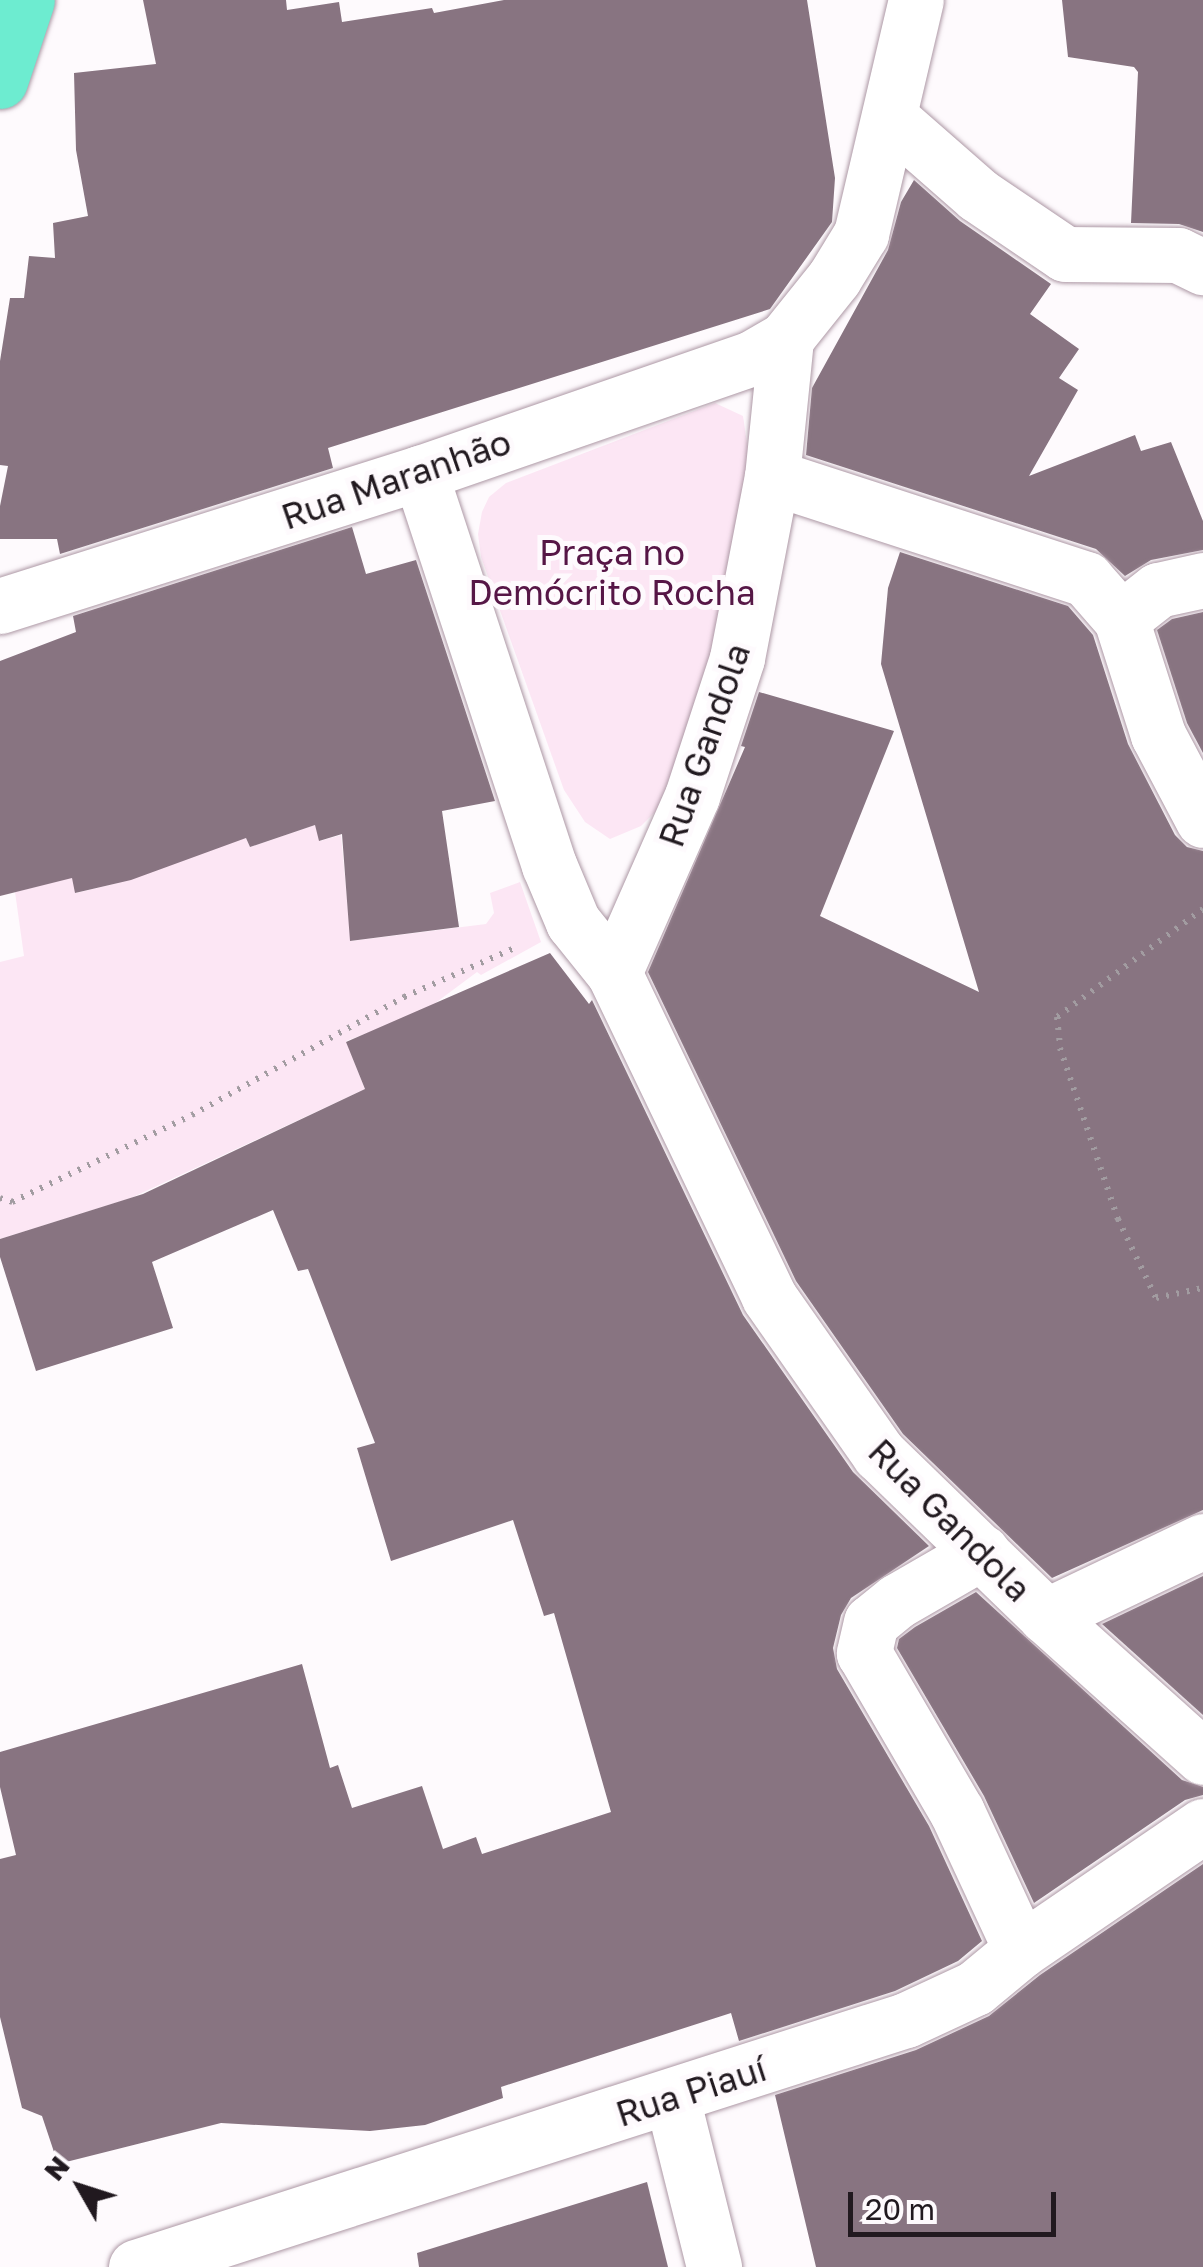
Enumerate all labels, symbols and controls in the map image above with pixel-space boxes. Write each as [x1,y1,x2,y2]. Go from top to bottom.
street label: Rua Maranhão [276,420,516,538]
park label: Praça no Demócrito Rocha [468,531,756,613]
street label: Rua Gandola [650,638,758,852]
street label: Rua Gandola [860,1430,1040,1610]
street label: Rua Piauí [611,2047,771,2135]
north arrow [30,2137,130,2237]
text: N [37,2149,76,2186]
scale bar [853,2172,1060,2234]
text: 20 m [865,2191,935,2227]

